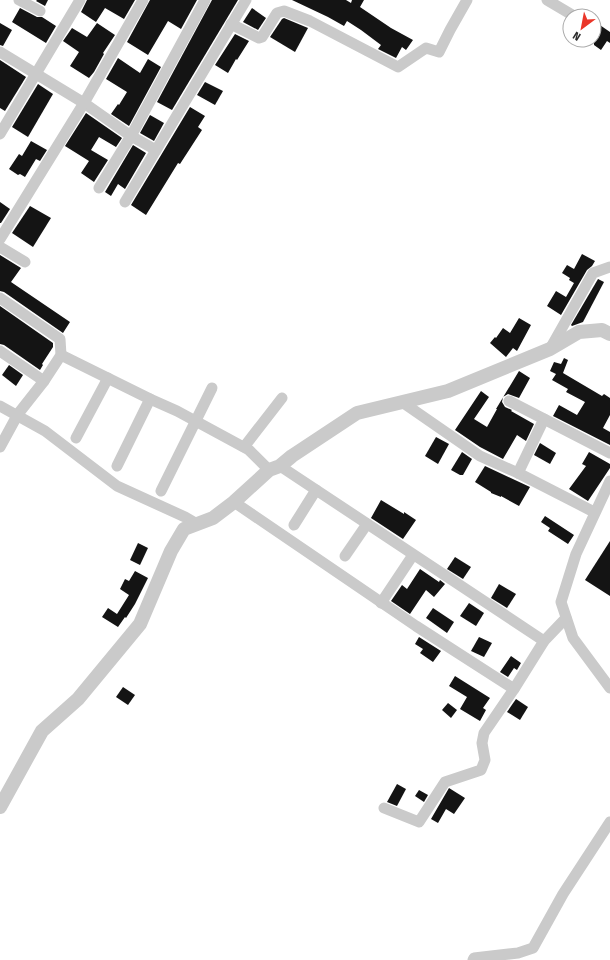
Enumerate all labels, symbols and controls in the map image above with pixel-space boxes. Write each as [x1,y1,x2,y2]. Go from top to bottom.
north arrow [562,8,602,48]
text: N [571,29,583,43]

